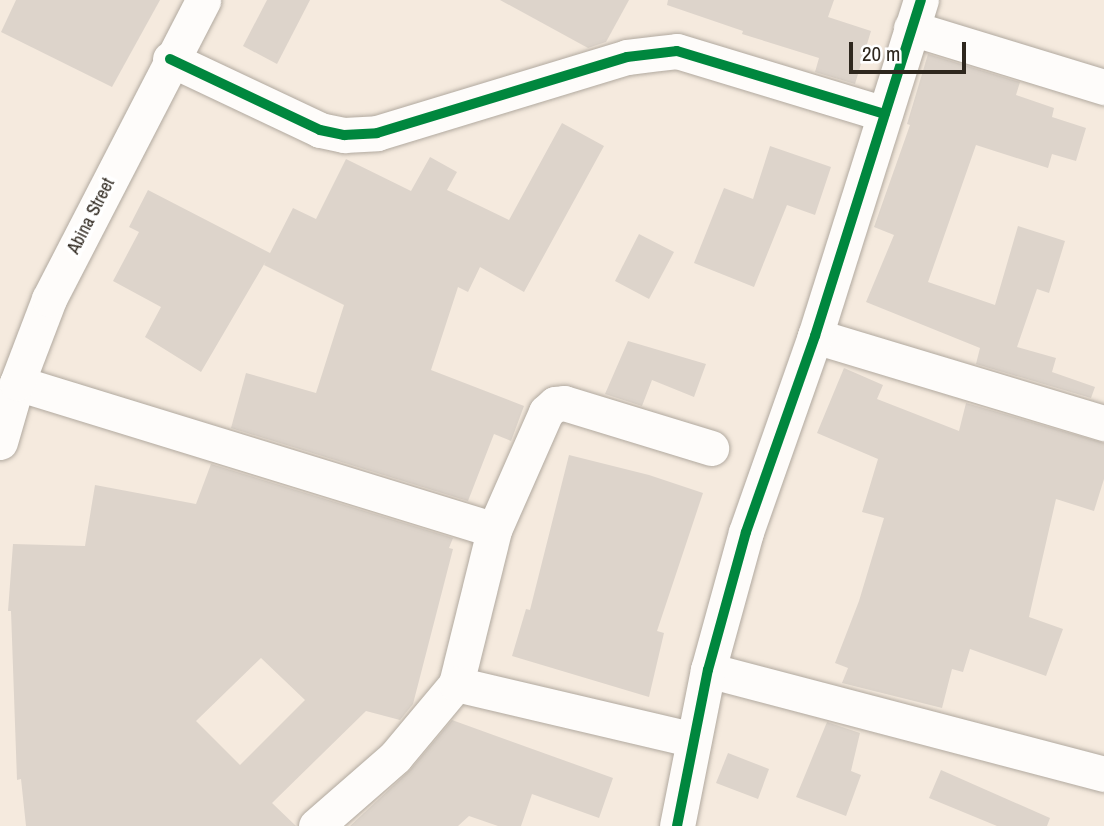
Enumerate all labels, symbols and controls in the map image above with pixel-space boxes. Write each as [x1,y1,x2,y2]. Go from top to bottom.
scale bar [852,28,969,72]
text: 20 m [862,39,900,68]
street label: Abina Street [63,175,119,257]

